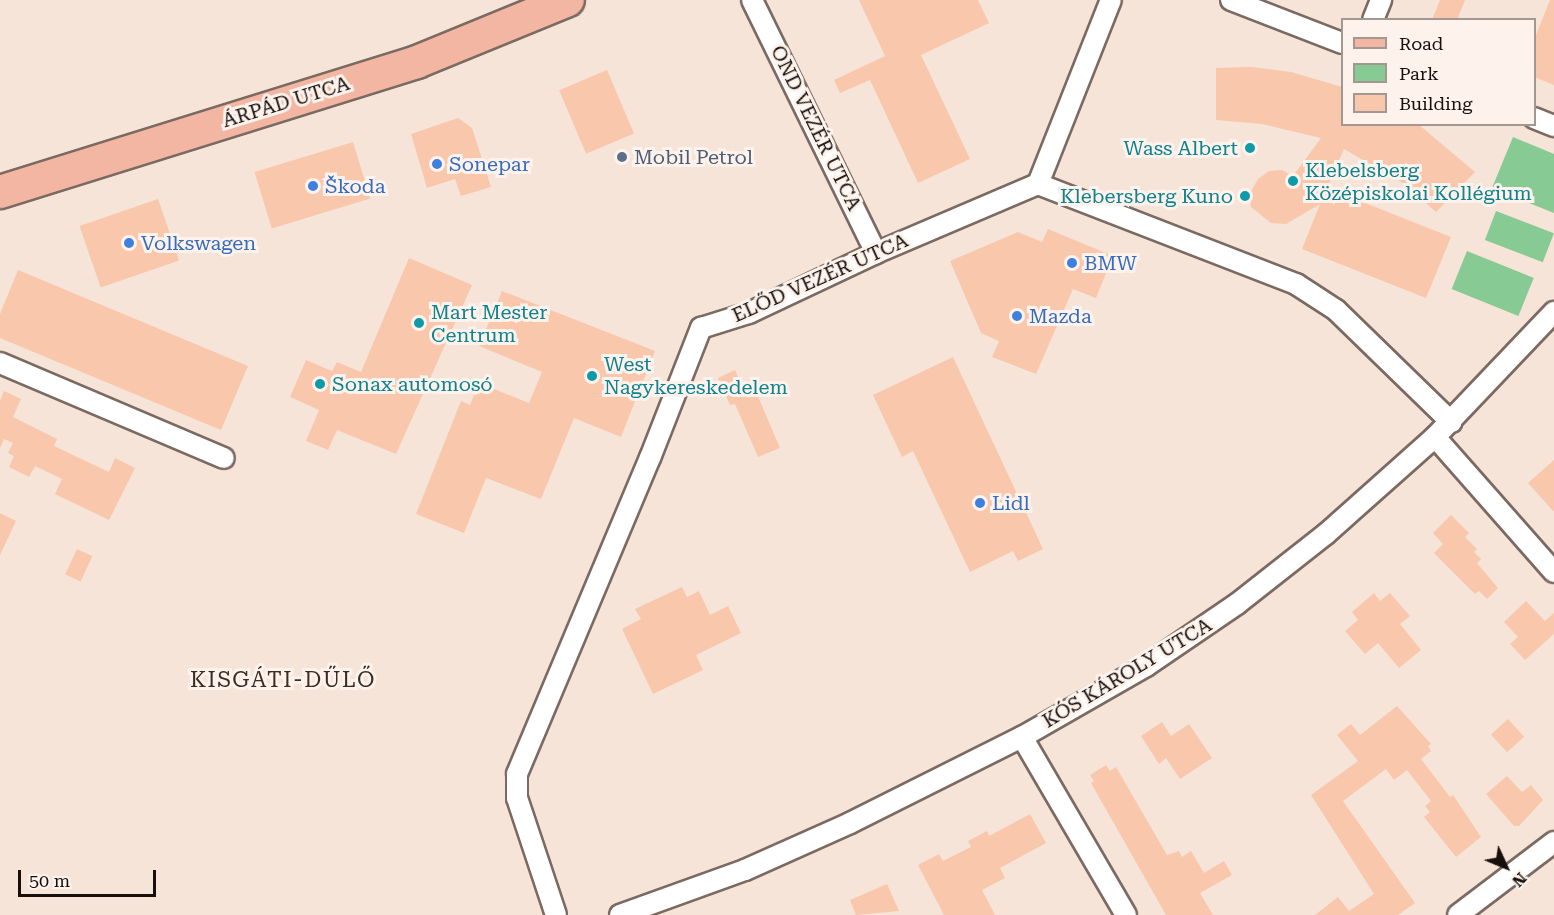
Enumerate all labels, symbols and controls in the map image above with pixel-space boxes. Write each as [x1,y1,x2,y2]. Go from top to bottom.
legend [1341,18,1536,126]
text: Road [1399,33,1443,54]
street label: OND VEZÉR UTCA [766,42,866,214]
text: Park [1399,63,1439,84]
street label: ÁRPÁD UTCA [219,71,353,133]
text: Building [1399,93,1473,114]
place label: Wass Albert [1123,136,1238,160]
marker: Wass Albert [1243,141,1257,155]
place label: Mobil Petrol [634,145,753,169]
marker: Mobil Petrol [615,150,629,164]
place label: Sonepar [449,152,530,176]
marker: Sonepar [430,157,444,171]
place label: Klebelsberg Középiskolai Kollégium [1305,158,1532,205]
place label: Škoda [325,174,385,198]
marker: Klebelsberg Középiskolai Kollégium [1286,174,1300,188]
marker: Škoda [306,179,320,193]
place label: Klebersberg Kuno [1060,184,1233,208]
marker: Klebersberg Kuno [1238,189,1252,203]
street label: ELŐD VEZÉR UTCA [728,228,912,328]
place label: Volkswagen [141,231,256,255]
marker: Volkswagen [122,236,136,250]
place label: BMW [1084,251,1137,275]
marker: BMW [1065,256,1079,270]
place label: Mart Mester Centrum [431,300,548,347]
place label: Mazda [1029,304,1092,328]
marker: Mazda [1010,309,1024,323]
marker: Mart Mester Centrum [412,316,426,330]
place label: West Nagykereskedelem [604,352,788,399]
marker: West Nagykereskedelem [585,369,599,383]
place label: Sonax automosó [332,372,493,396]
marker: Sonax automosó [313,377,327,391]
place label: Lidl [992,491,1030,515]
marker: Lidl [973,496,987,510]
street label: KÓS KÁROLY UTCA [1038,613,1216,733]
district label: KISGÁTI-DŰLŐ [190,667,376,693]
north arrow [1476,837,1536,897]
scale bar [21,858,159,896]
text: N [1508,869,1530,891]
text: 50 m [29,870,70,891]

